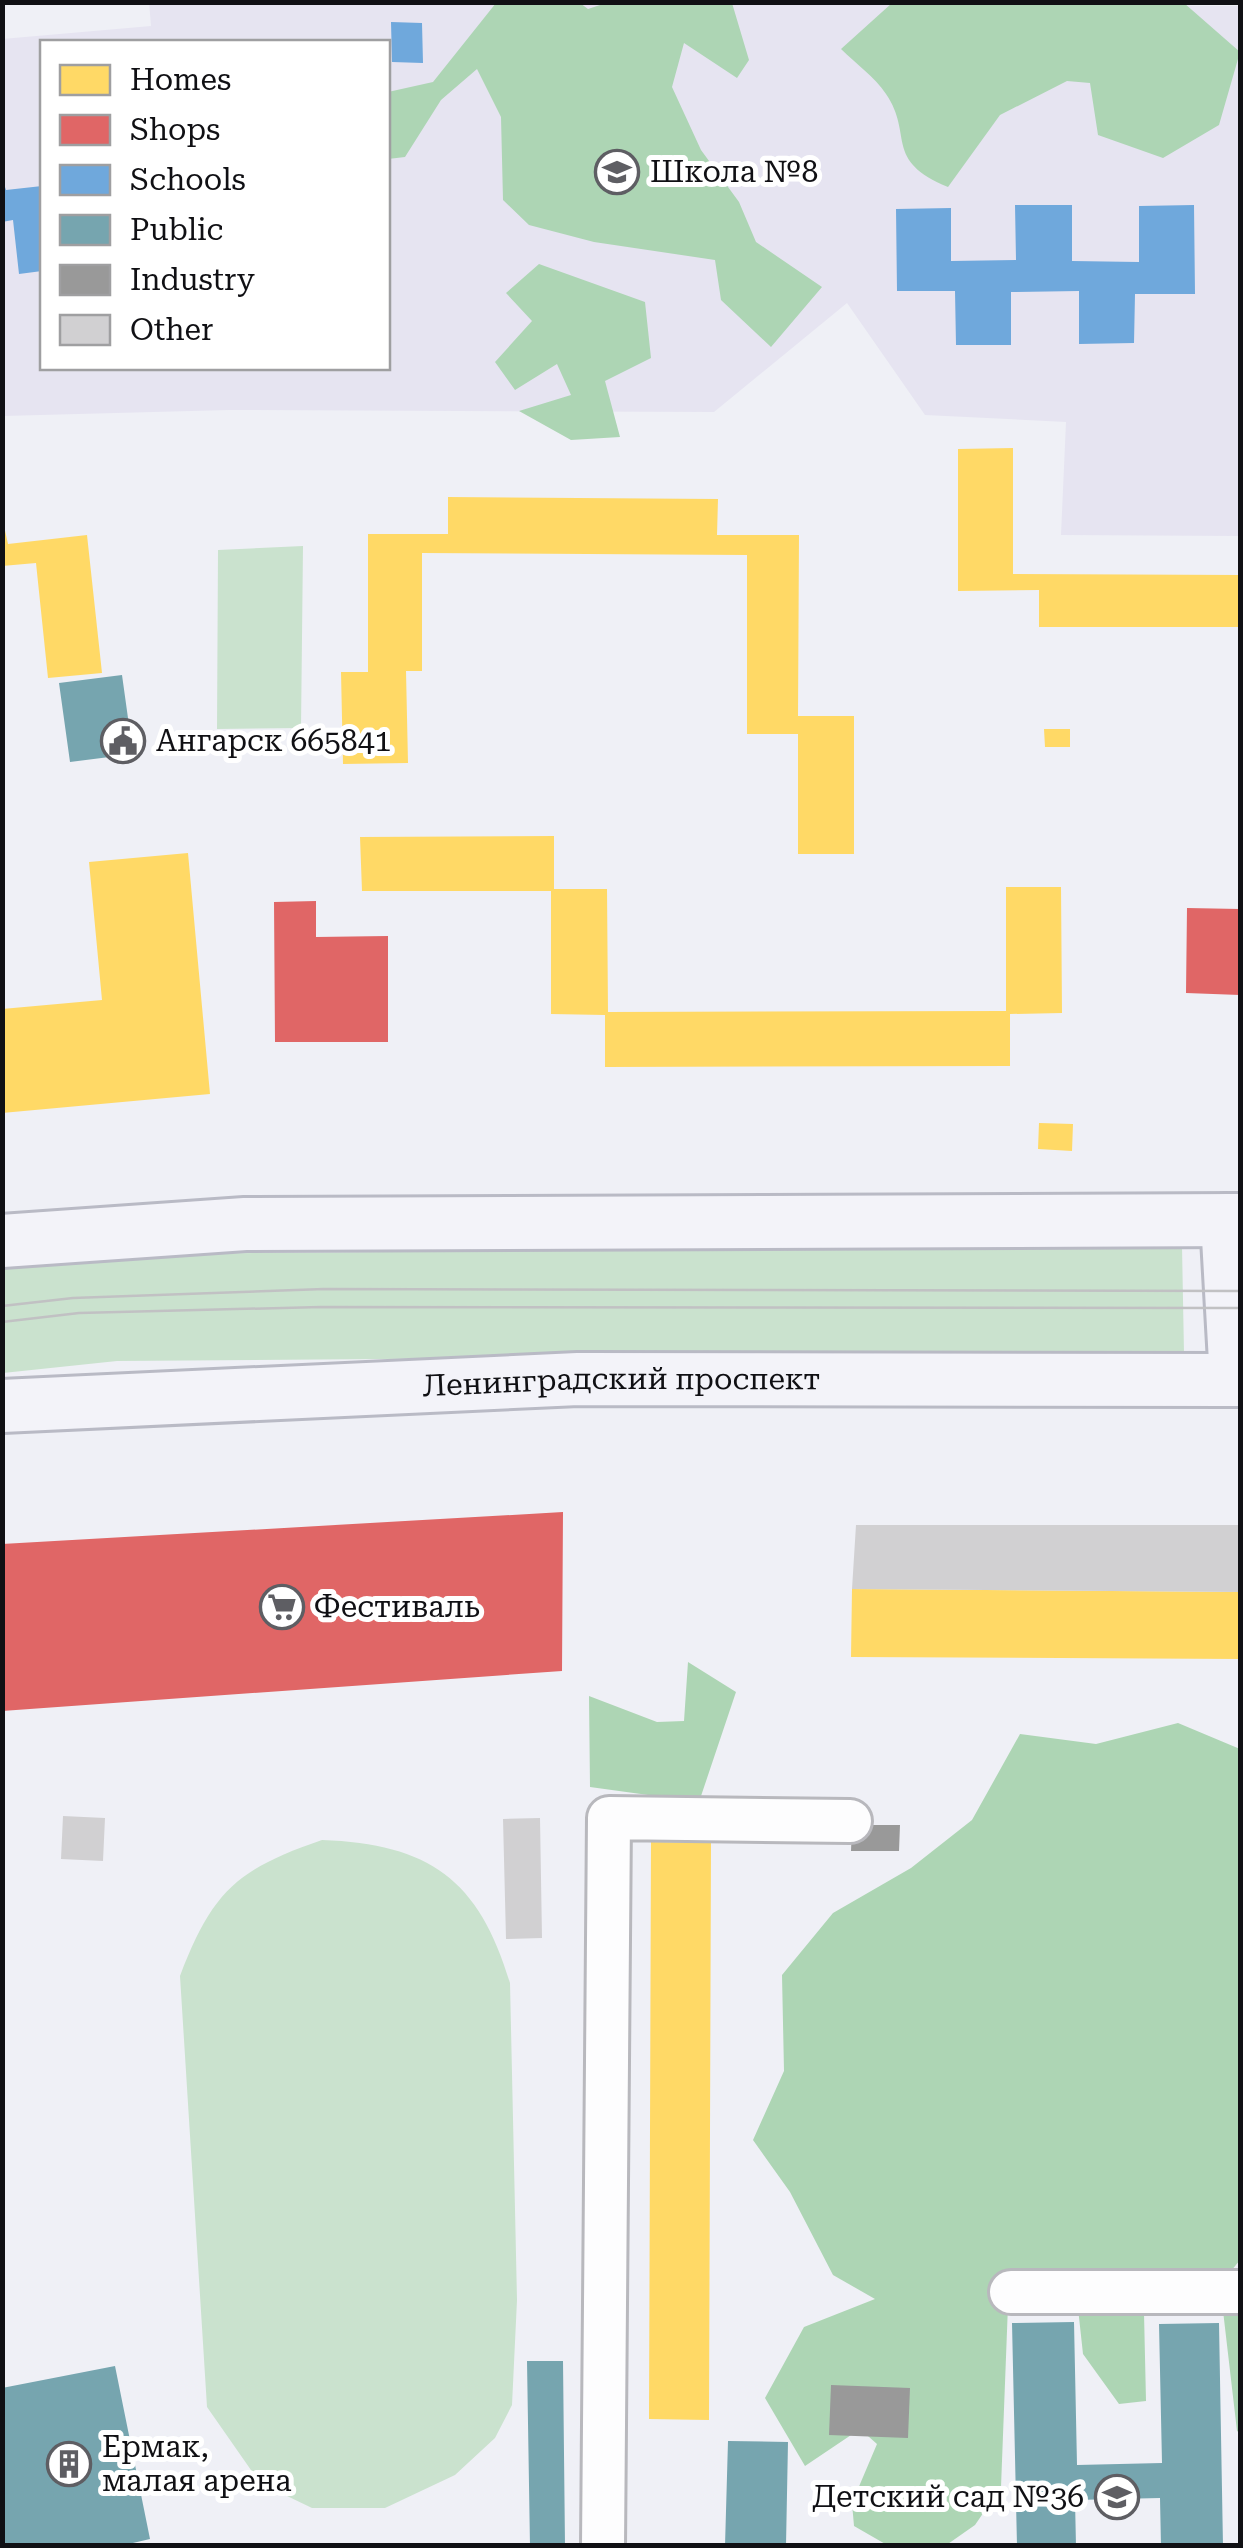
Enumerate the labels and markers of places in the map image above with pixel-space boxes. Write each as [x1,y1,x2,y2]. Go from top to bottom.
school or university icon: Школа №8 [594,149,640,195]
place label: Школа №8 [650,154,818,189]
public building icon: Ангарск 665841 [100,718,146,764]
place label: Ангарск 665841 [156,723,391,758]
supermarket icon: Фестиваль [259,1584,305,1630]
place label: Фестиваль [314,1589,480,1624]
place label: Ермак, малая арена [102,2429,291,2498]
building icon: Ермак, малая арена [46,2441,92,2487]
school or university icon: Детский сад №36 [1094,2474,1140,2520]
place label: Детский сад №36 [812,2479,1084,2514]

